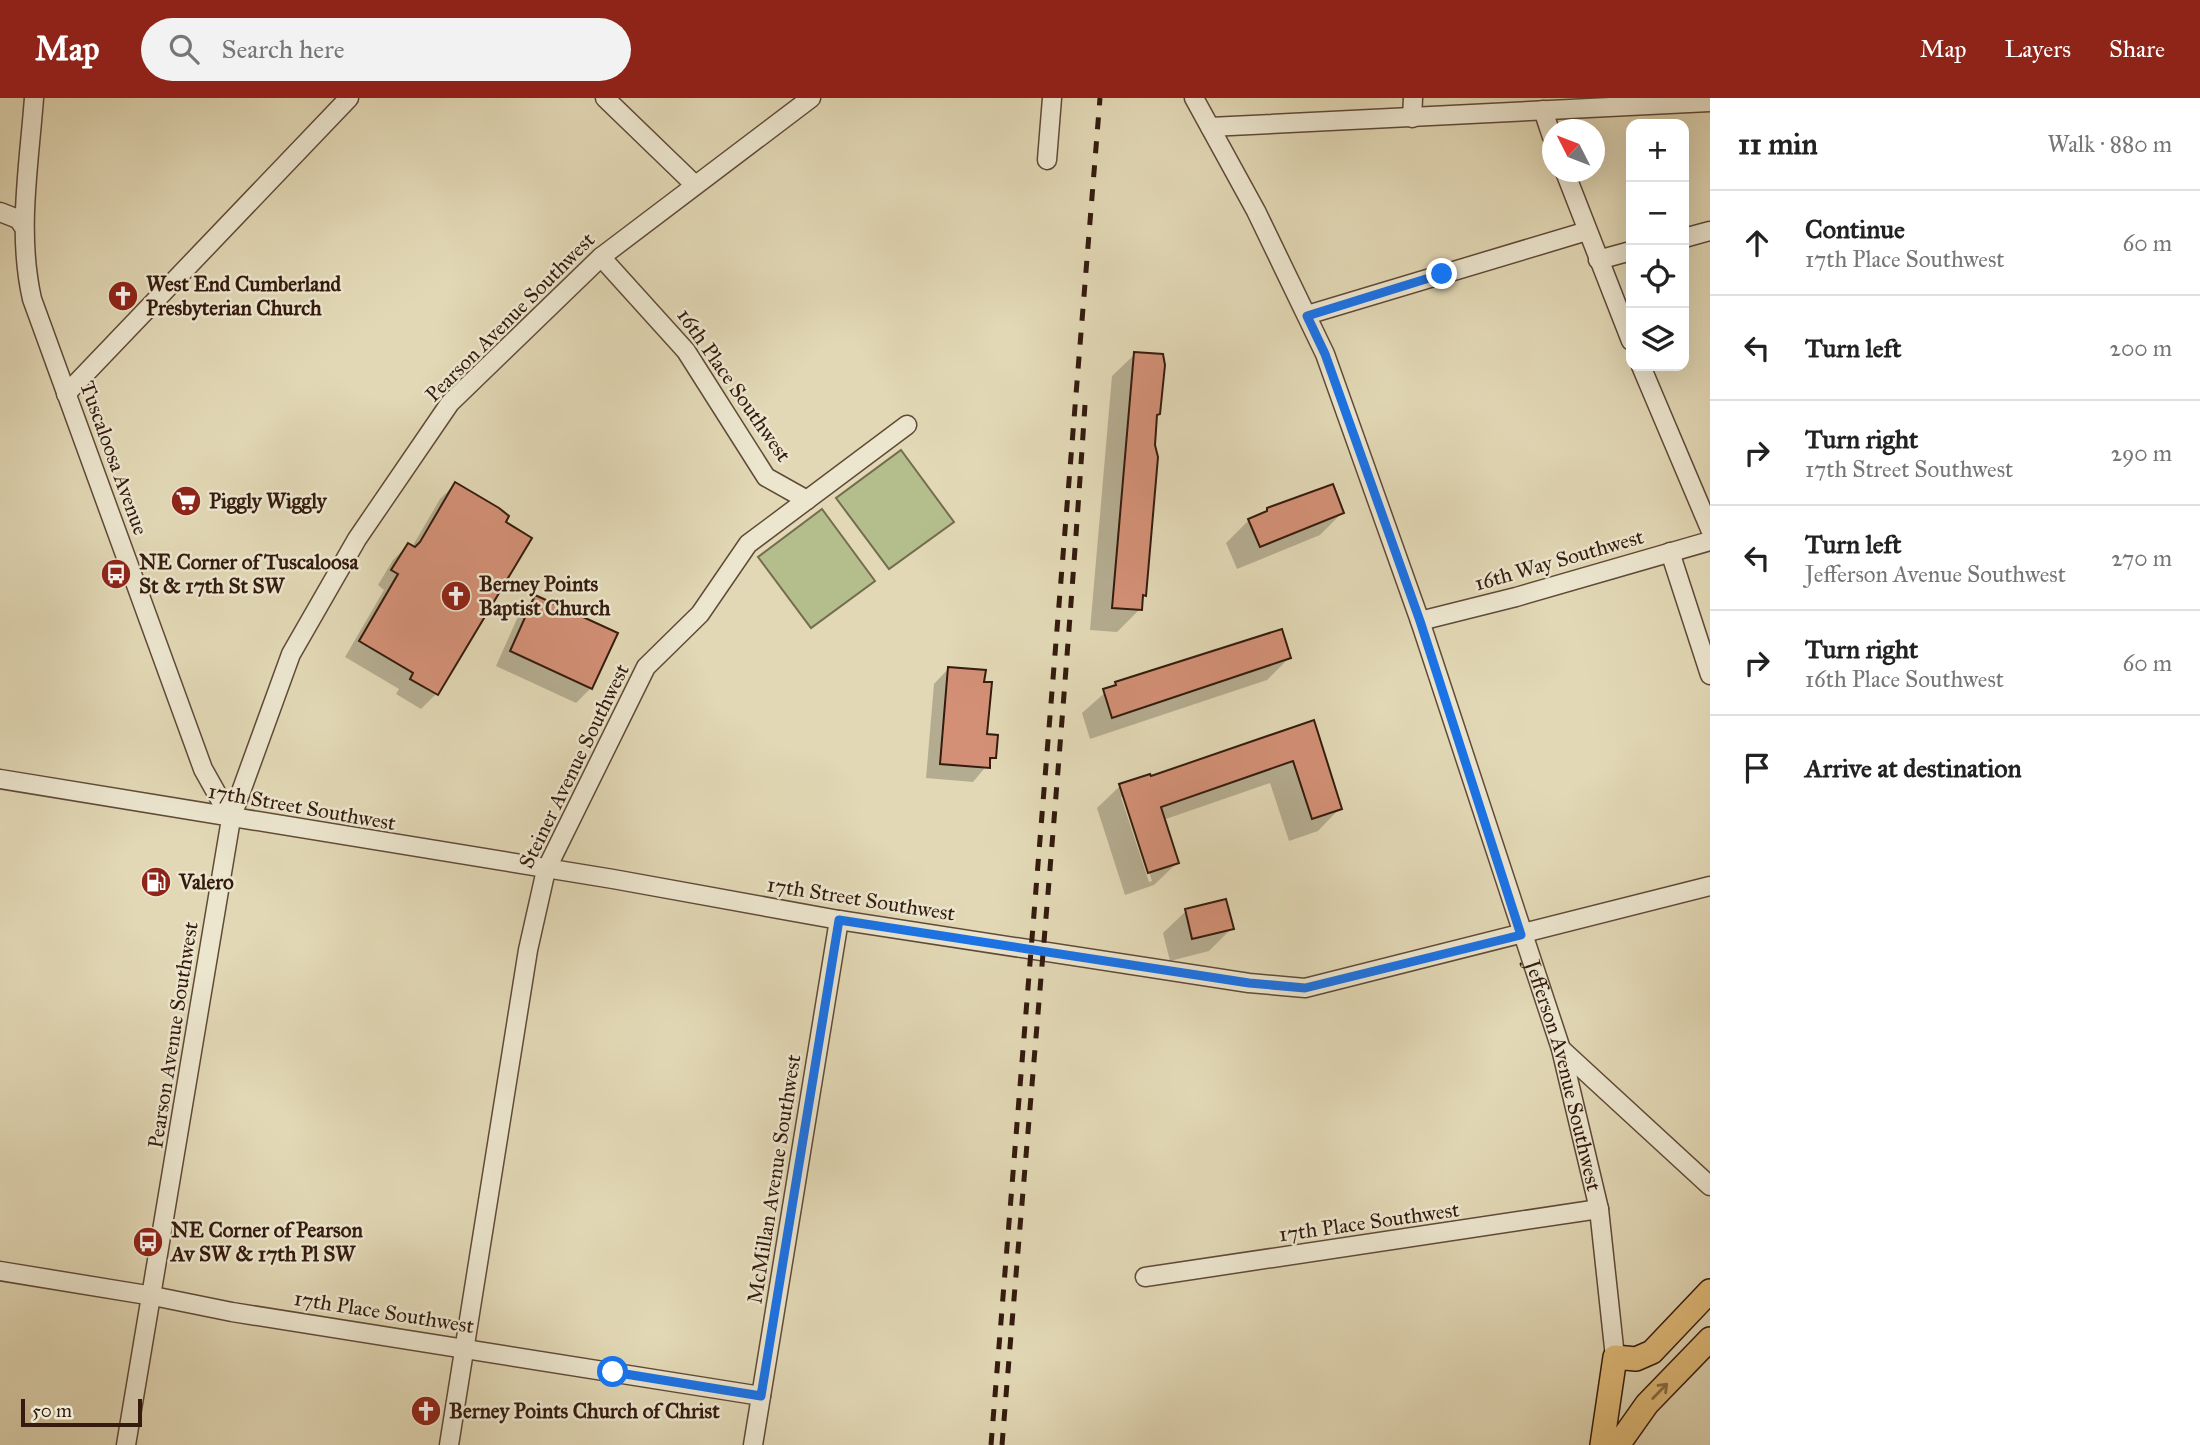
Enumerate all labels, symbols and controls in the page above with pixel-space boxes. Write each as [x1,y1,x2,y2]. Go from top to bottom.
search box [141,18,631,81]
text: Map [35,29,99,69]
icon: search [165,30,203,68]
text: Search here [221,33,345,65]
text: Map [1920,34,1967,64]
text: Layers [2005,34,2071,64]
text: Share [2109,34,2165,64]
north arrow [1542,119,1605,182]
map controls [1626,119,1689,371]
button: + [1626,119,1689,182]
text: 11 min [1738,126,1818,162]
text: Walk · 880 m [2048,130,2172,158]
button: − [1626,182,1689,245]
text: Continue [1805,213,1905,245]
icon: ahead [1738,224,1776,262]
street label: Pearson Avenue Southwest [420,226,601,407]
text: 60 m [2123,229,2172,257]
button: locate [1626,245,1689,308]
text: 17th Place Southwest [1805,245,2004,273]
route end [1426,258,1457,289]
place label: West End Cumberland Presbyterian Church [146,271,342,321]
church icon: West End Cumberland Presbyterian Church [106,279,140,313]
street label: 16th Place Southwest [671,303,797,467]
button: layers [1626,308,1689,371]
icon: left [1738,329,1776,367]
text: Turn left [1805,332,1901,364]
text: 200 m [2110,334,2172,362]
street label: Tuscaloosa Avenue [74,378,154,539]
text: Turn right [1805,423,1918,455]
icon: right [1738,434,1776,472]
text: 290 m [2111,439,2172,467]
text: 17th Street Southwest [1805,455,2013,483]
supermarket icon: Piggly Wiggly [169,484,203,518]
place label: Piggly Wiggly [209,488,328,514]
street label: 16th Way Southwest [1471,523,1647,597]
text: Turn left [1805,528,1901,560]
icon: left [1738,539,1776,577]
text: 270 m [2111,544,2172,572]
place label: NE Corner of Tuscaloosa St & 17th St SW [139,549,359,599]
bus stop icon: NE Corner of Tuscaloosa St & 17th St SW [99,557,133,591]
text: Jefferson Avenue Southwest [1805,560,2066,588]
place label: Berney Points Baptist Church [479,571,611,621]
church icon: Berney Points Baptist Church [439,579,473,613]
text: Turn right [1805,633,1918,665]
icon: right [1738,644,1776,682]
text: 60 m [2123,649,2172,677]
street label: Steiner Avenue Southwest [513,659,635,873]
text: 16th Place Southwest [1805,665,2004,693]
icon: arrive [1738,749,1776,787]
text: Arrive at destination [1805,752,2022,784]
street label: 17th Street Southwest [206,778,398,836]
fuel station icon: Valero [139,865,173,899]
place label: Valero [178,869,234,895]
street label: 17th Street Southwest [765,871,957,927]
street label: Pearson Avenue Southwest [142,919,204,1150]
street label: Jefferson Avenue Southwest [1519,955,1607,1194]
street label: McMillan Avenue Southwest [741,1052,807,1305]
street label: 17th Place Southwest [1277,1196,1462,1248]
place label: NE Corner of Pearson Av SW & 17th Pl SW [169,1217,363,1267]
bus stop icon: NE Corner of Pearson Av SW & 17th Pl SW [131,1225,165,1259]
street label: 17th Place Southwest [292,1285,477,1339]
route start [597,1356,628,1387]
one-way arrow [1651,1383,1668,1400]
church icon: Berney Points Church of Christ [409,1394,443,1428]
scale bar [21,1396,142,1428]
place label: Berney Points Church of Christ [449,1398,720,1424]
text: 50 m [32,1399,72,1422]

